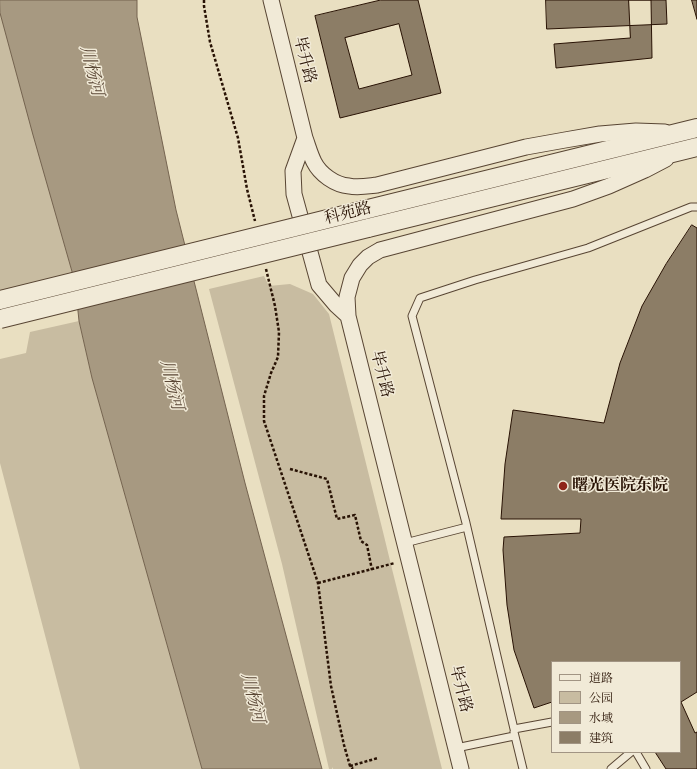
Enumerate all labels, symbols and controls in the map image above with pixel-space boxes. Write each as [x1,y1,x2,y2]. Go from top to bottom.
street label: 毕升路 [289,34,319,86]
water label: 川杨河 [75,44,107,98]
street label: 科苑路 [322,199,374,229]
street label: 毕升路 [366,348,396,400]
water label: 川杨河 [155,358,187,412]
place label: 曙光医院东院 [572,476,668,496]
marker: 曙光医院东院 [557,480,569,492]
legend [551,661,681,753]
street label: 毕升路 [445,663,475,715]
water label: 川杨河 [236,671,268,725]
text: 道路 [589,671,613,686]
text: 公园 [589,691,613,706]
text: 水域 [589,711,613,726]
text: 建筑 [589,731,613,746]

